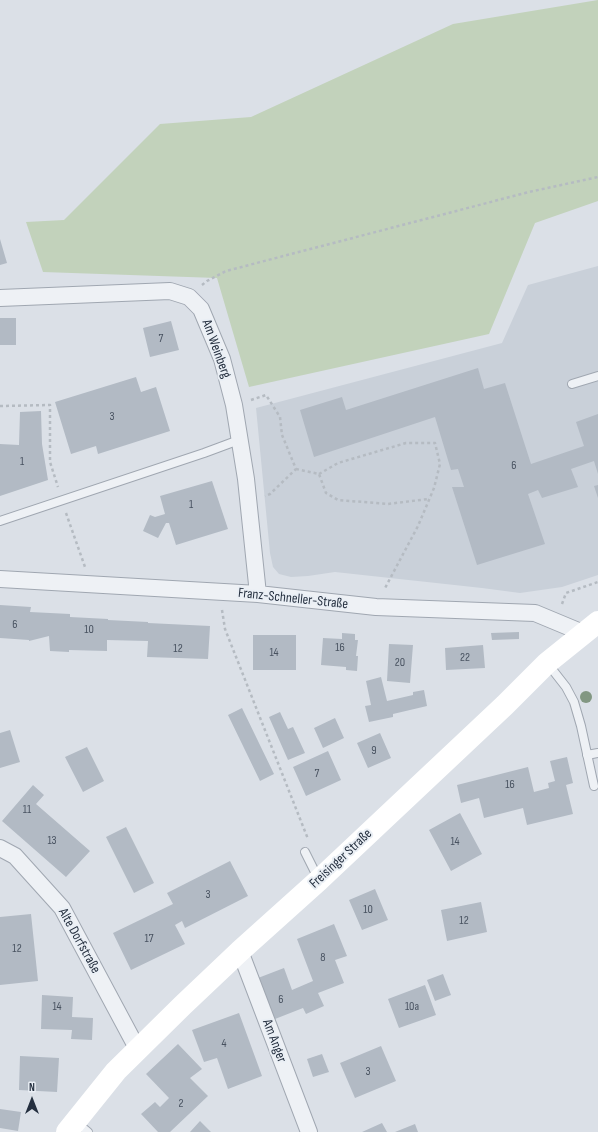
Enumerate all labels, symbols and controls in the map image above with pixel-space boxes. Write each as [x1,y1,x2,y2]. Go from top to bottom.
street label: Am Weinberg [198,317,234,381]
house number: 7 [159,332,163,346]
house number: 3 [109,410,115,424]
house number: 1 [20,455,24,469]
house number: 6 [511,459,517,473]
house number: 1 [189,498,193,512]
street label: Franz-Schneller-Straße [237,585,349,613]
house number: 6 [12,618,18,632]
house number: 10 [84,623,94,637]
house number: 16 [335,641,345,655]
house number: 12 [173,642,183,656]
house number: 14 [269,646,279,660]
house number: 22 [460,651,470,665]
house number: 20 [395,656,405,670]
house number: 9 [371,744,377,758]
house number: 7 [315,767,319,781]
house number: 16 [505,778,515,792]
house number: 11 [23,803,31,817]
street label: Freisinger Straße [306,826,376,892]
house number: 13 [47,834,57,848]
house number: 14 [450,835,460,849]
house number: 3 [205,888,211,902]
house number: 10 [363,903,373,917]
street label: Alte Dorfstraße [54,906,104,976]
house number: 12 [459,914,469,928]
house number: 17 [145,932,153,946]
house number: 12 [12,942,22,956]
house number: 8 [320,951,326,965]
house number: 6 [278,993,284,1007]
house number: 14 [52,1000,62,1014]
house number: 10a [405,1000,419,1014]
street label: Am Anger [258,1017,290,1065]
house number: 4 [221,1037,227,1051]
house number: 3 [365,1065,371,1079]
north arrow [12,1080,52,1120]
text: N [29,1081,35,1094]
house number: 2 [179,1097,183,1111]

